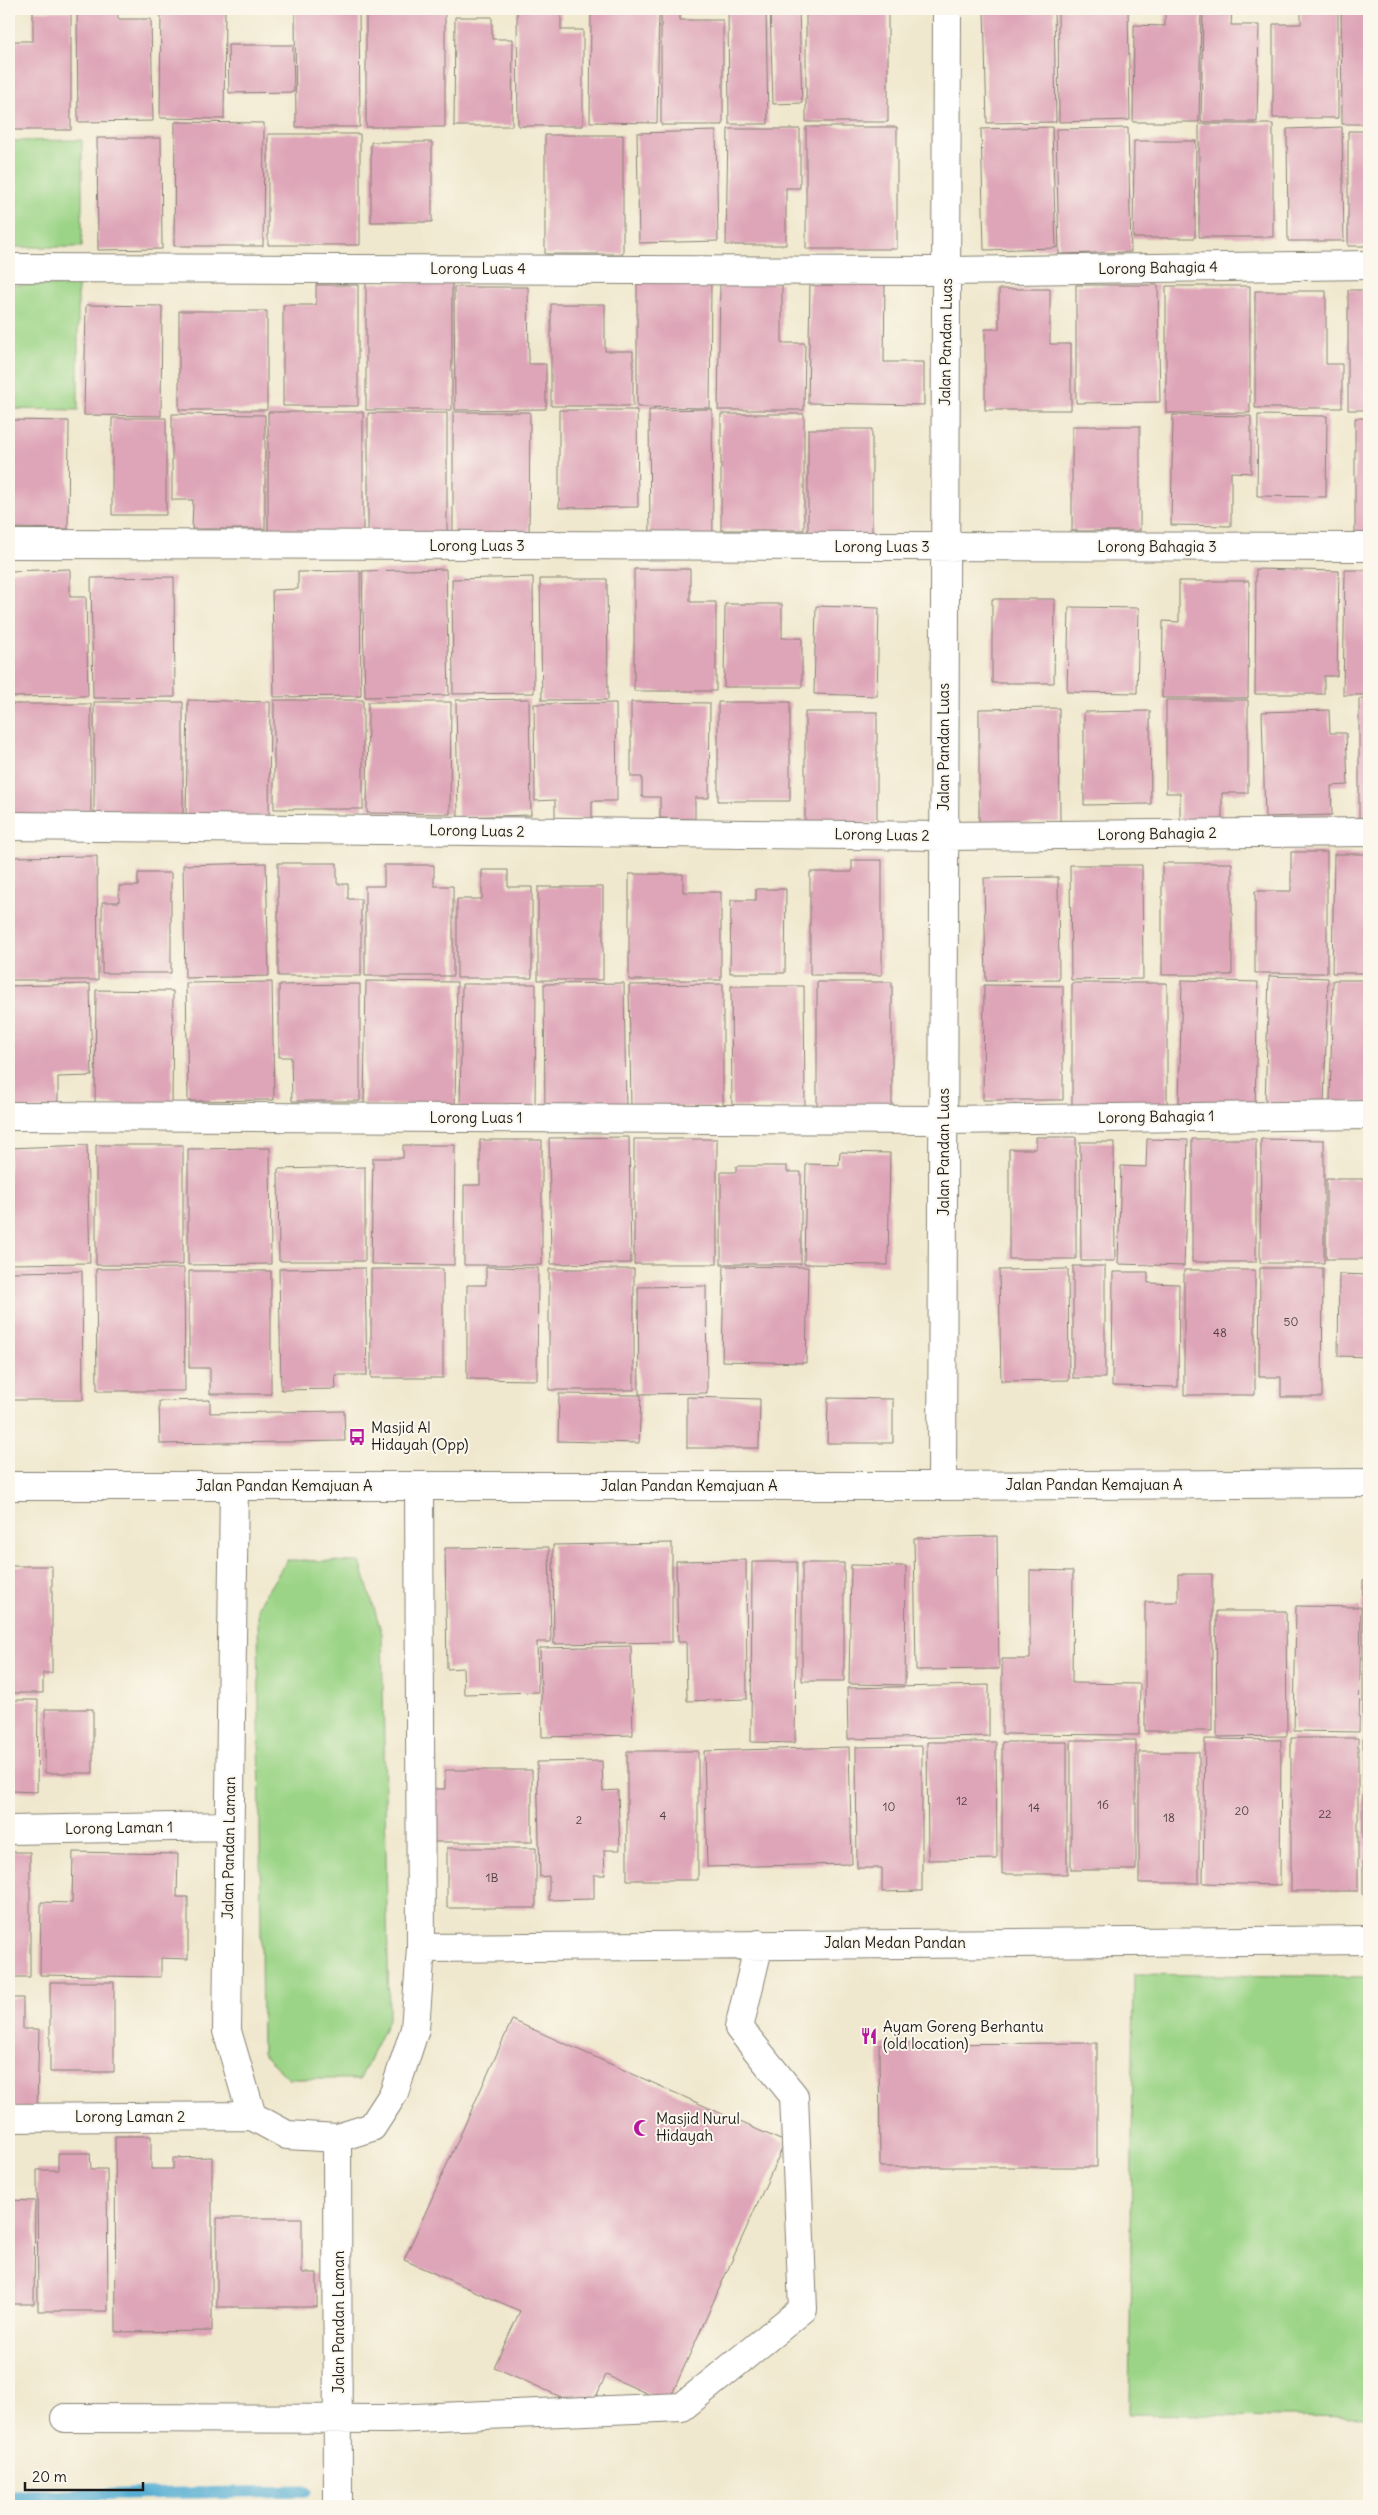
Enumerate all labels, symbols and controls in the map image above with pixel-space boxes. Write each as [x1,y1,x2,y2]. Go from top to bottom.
street label: Lorong Bahagia 4 [1098,257,1218,278]
street label: Lorong Luas 4 [430,259,526,278]
street label: Jalan Pandan Luas [935,278,956,406]
street label: Lorong Luas 3 [429,536,525,555]
street label: Lorong Luas 3 [834,537,930,556]
street label: Lorong Bahagia 3 [1097,537,1217,556]
street label: Jalan Pandan Luas [934,683,953,811]
street label: Lorong Luas 2 [429,820,525,841]
street label: Lorong Bahagia 2 [1097,823,1217,844]
street label: Lorong Luas 2 [834,824,930,845]
street label: Jalan Pandan Luas [934,1088,953,1216]
street label: Lorong Bahagia 1 [1097,1106,1215,1127]
street label: Lorong Luas 1 [429,1108,523,1127]
house number: 50 [1284,1314,1299,1329]
house number: 48 [1213,1325,1227,1340]
place label: Masjid Al Hidayah (Opp) [371,1418,469,1454]
bus stop icon: Masjid Al Hidayah (Opp) [347,1427,367,1447]
street label: Jalan Pandan Kemajuan A [1005,1475,1183,1494]
street label: Jalan Pandan Kemajuan A [195,1476,373,1495]
street label: Jalan Pandan Kemajuan A [600,1476,778,1495]
street label: Jalan Pandan Laman [218,1776,239,1920]
house number: 12 [956,1793,968,1808]
house number: 16 [1097,1797,1109,1812]
house number: 10 [883,1799,895,1814]
house number: 14 [1028,1800,1040,1815]
house number: 20 [1235,1803,1249,1818]
house number: 22 [1318,1806,1332,1821]
house number: 4 [660,1808,667,1823]
house number: 18 [1163,1810,1175,1825]
house number: 2 [576,1812,583,1827]
street label: Lorong Laman 1 [65,1817,173,1838]
house number: 1B [486,1870,498,1885]
street label: Jalan Medan Pandan [824,1933,966,1952]
place label: Ayam Goreng Berhantu (old location) [883,2017,1044,2053]
restaurant icon: Ayam Goreng Berhantu (old location) [859,2026,879,2046]
street label: Lorong Laman 2 [75,2107,185,2126]
place label: Masjid Nurul Hidayah [656,2109,740,2145]
mosque icon: Masjid Nurul Hidayah [632,2118,652,2138]
street label: Jalan Pandan Laman [329,2250,348,2393]
scale bar [25,2460,142,2492]
text: 20 m [32,2467,67,2486]

